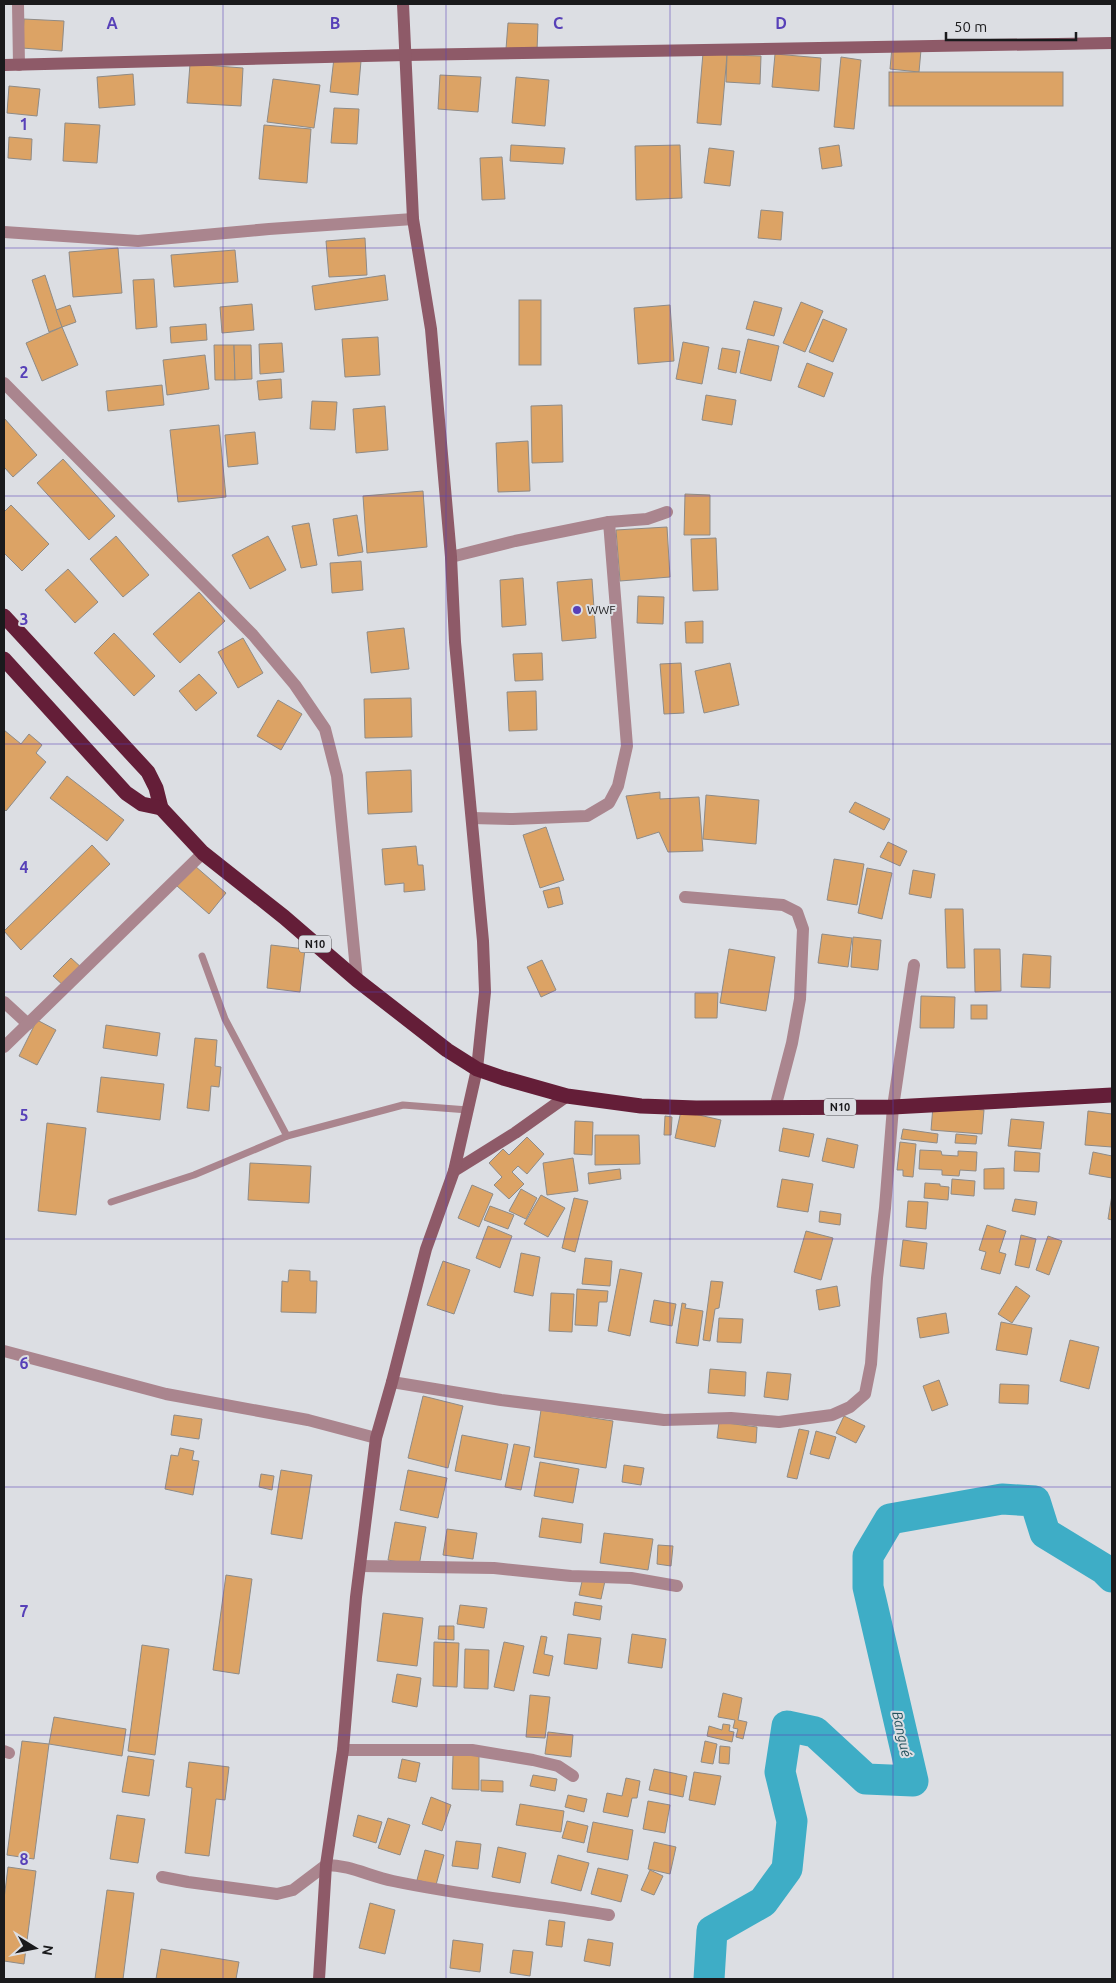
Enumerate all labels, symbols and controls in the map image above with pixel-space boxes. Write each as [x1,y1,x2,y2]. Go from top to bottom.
scale bar [946,10,1076,42]
text: A [106,14,118,32]
text: B [330,14,340,32]
text: C [553,14,563,32]
text: D [775,14,787,32]
text: 50 m [954,18,987,35]
text: 1 [19,115,29,133]
text: 2 [19,363,29,381]
place label: WWF [587,603,616,616]
marker: WWF [571,604,583,616]
text: 3 [19,610,29,628]
text: 4 [19,858,29,876]
road number: N10 [299,936,331,952]
road number: N10 [824,1098,856,1116]
text: 5 [19,1106,29,1124]
text: 6 [19,1354,29,1372]
text: 7 [19,1602,29,1620]
water label: Bangué [889,1710,915,1758]
text: 8 [19,1850,29,1868]
north arrow [10,1923,60,1973]
text: N [39,1944,57,1957]

